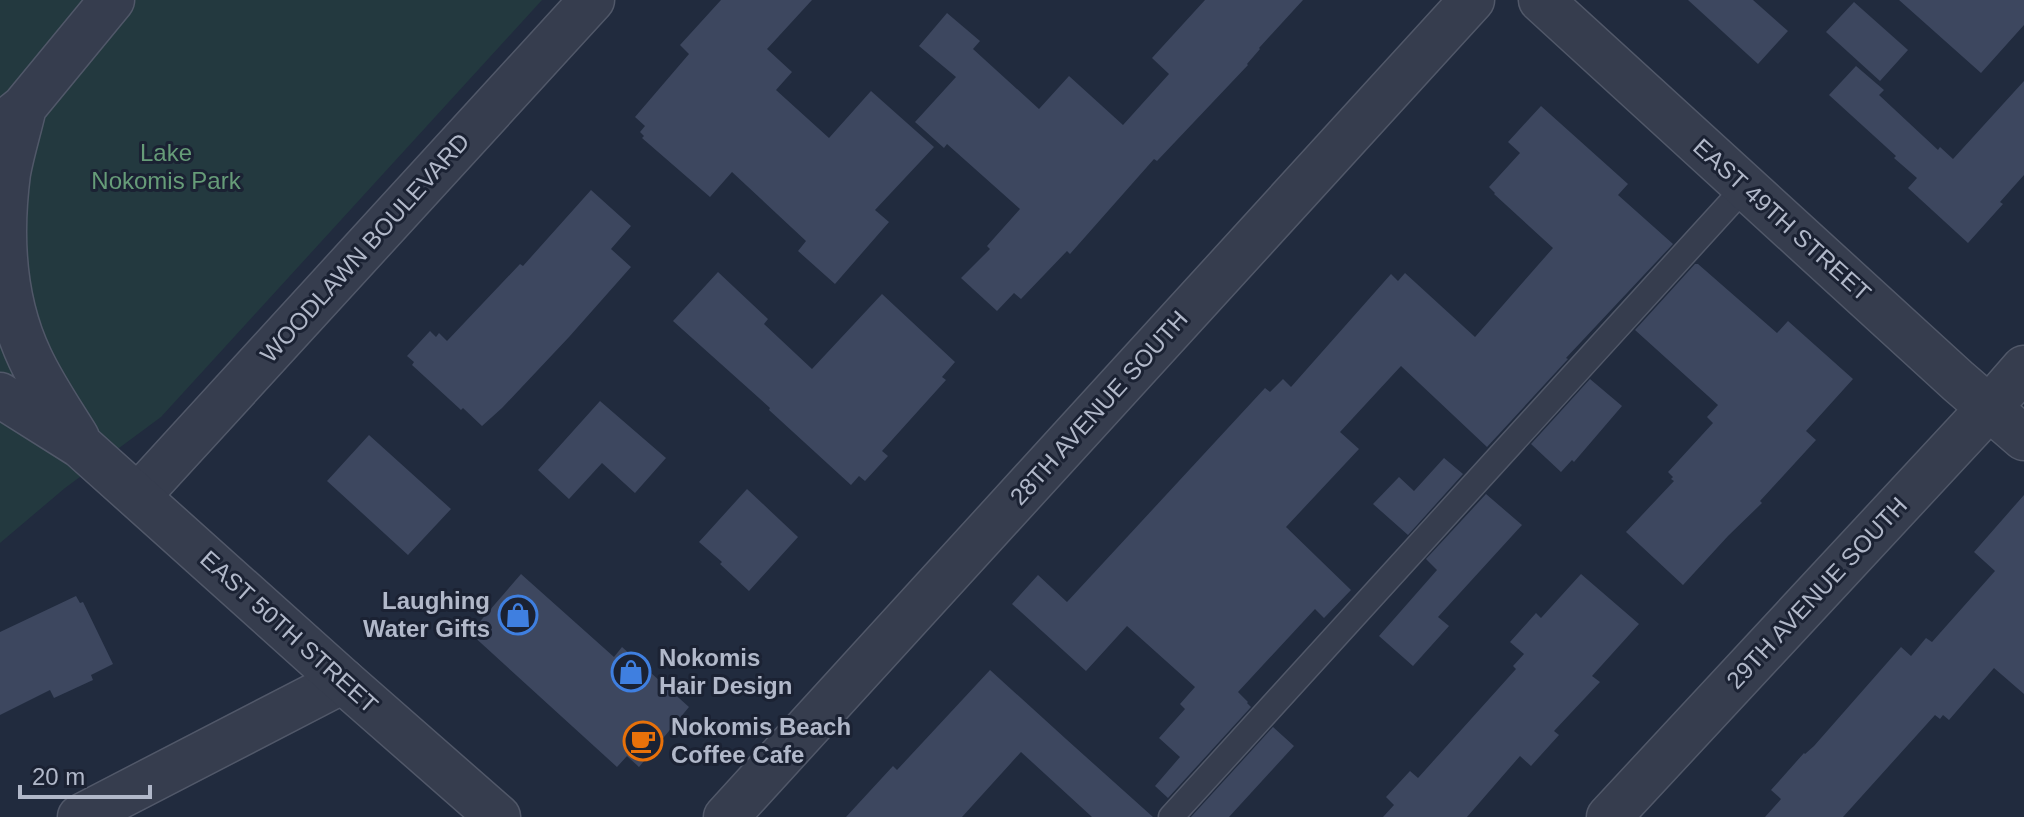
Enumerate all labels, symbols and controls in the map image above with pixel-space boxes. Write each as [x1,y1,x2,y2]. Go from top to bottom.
street label: WOODLAWN BOULEVARD [255,128,475,368]
street label: EAST 49TH STREET [1688,133,1877,306]
park label: Lake Nokomis Park [91,139,242,194]
street label: 28TH AVENUE SOUTH [1004,305,1193,510]
street label: 29TH AVENUE SOUTH [1721,491,1912,694]
street label: EAST 50TH STREET [195,545,384,718]
place label: Laughing Water Gifts [363,587,490,642]
shop icon: Laughing Water Gifts [497,594,539,636]
place label: Nokomis Hair Design [659,644,792,699]
shop icon: Nokomis Hair Design [610,651,652,693]
place label: Nokomis Beach Coffee Cafe [671,713,851,768]
cafe icon: Nokomis Beach Coffee Cafe [622,720,664,762]
scale bar [20,749,150,799]
text: 20 m [32,763,85,790]

